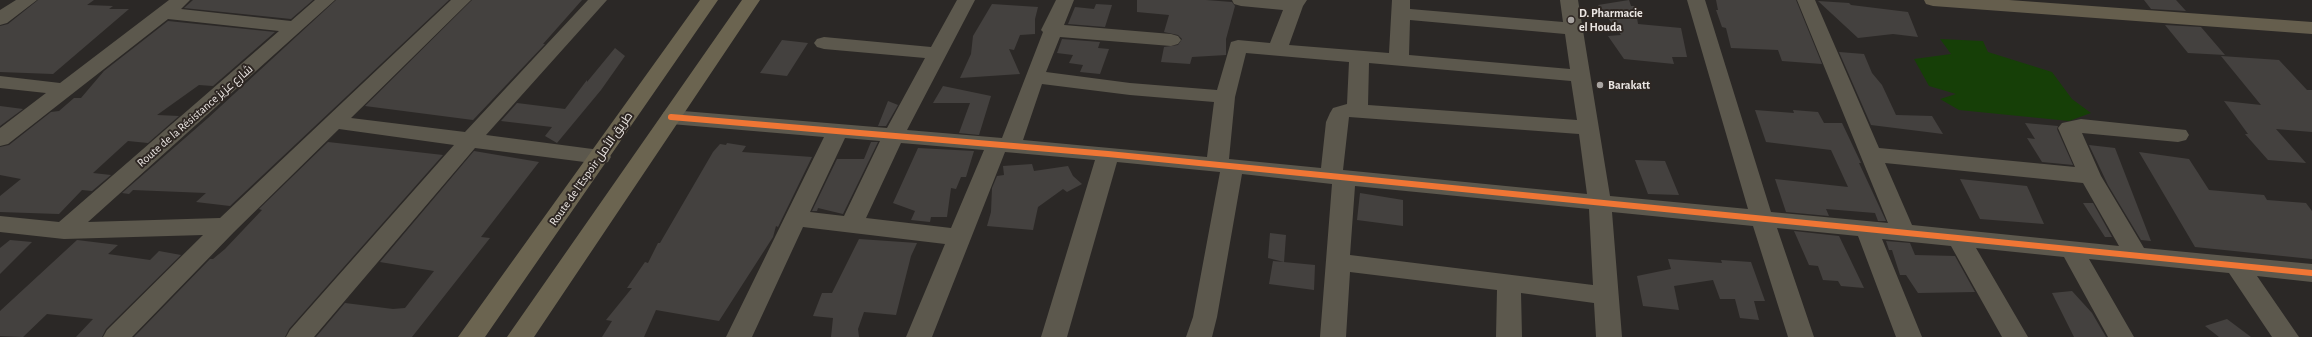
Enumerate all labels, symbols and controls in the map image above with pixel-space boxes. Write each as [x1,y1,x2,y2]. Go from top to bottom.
place label: D. Pharmacie el Houda [1579,6,1643,34]
marker: D. Pharmacie el Houda [1566,15,1576,25]
street label: Route de la Résistance شارع عزيز [134,62,256,170]
place label: Barakatt [1608,78,1650,92]
marker: Barakatt [1595,80,1605,90]
street label: Route de l’Espoir طريق الأمل [546,109,636,229]

